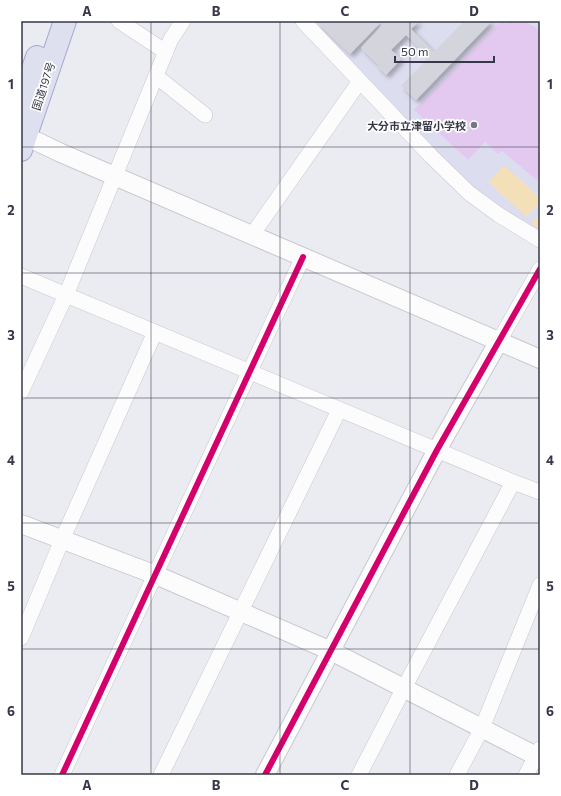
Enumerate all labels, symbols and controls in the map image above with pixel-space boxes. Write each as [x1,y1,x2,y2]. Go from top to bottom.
text: A [82,3,92,19]
text: B [212,3,221,19]
text: C [341,3,350,19]
text: D [469,3,479,19]
scale bar [395,38,494,64]
text: 50 m [401,44,429,58]
street label: 国道197号 [29,60,57,112]
text: 1 [8,76,14,92]
text: 1 [547,76,553,92]
place label: 大分市立津留小学校 [367,119,466,132]
marker: 大分市立津留小学校 [469,120,479,130]
text: 2 [7,202,15,218]
text: 2 [546,202,554,218]
text: 3 [7,327,15,343]
text: 3 [546,327,554,343]
text: 4 [7,452,15,468]
text: 4 [546,452,554,468]
text: 5 [7,578,15,594]
text: 5 [546,578,554,594]
text: 6 [7,703,15,719]
text: 6 [546,703,554,719]
text: A [82,777,92,793]
text: B [212,777,221,793]
text: C [341,777,350,793]
text: D [469,777,479,793]

